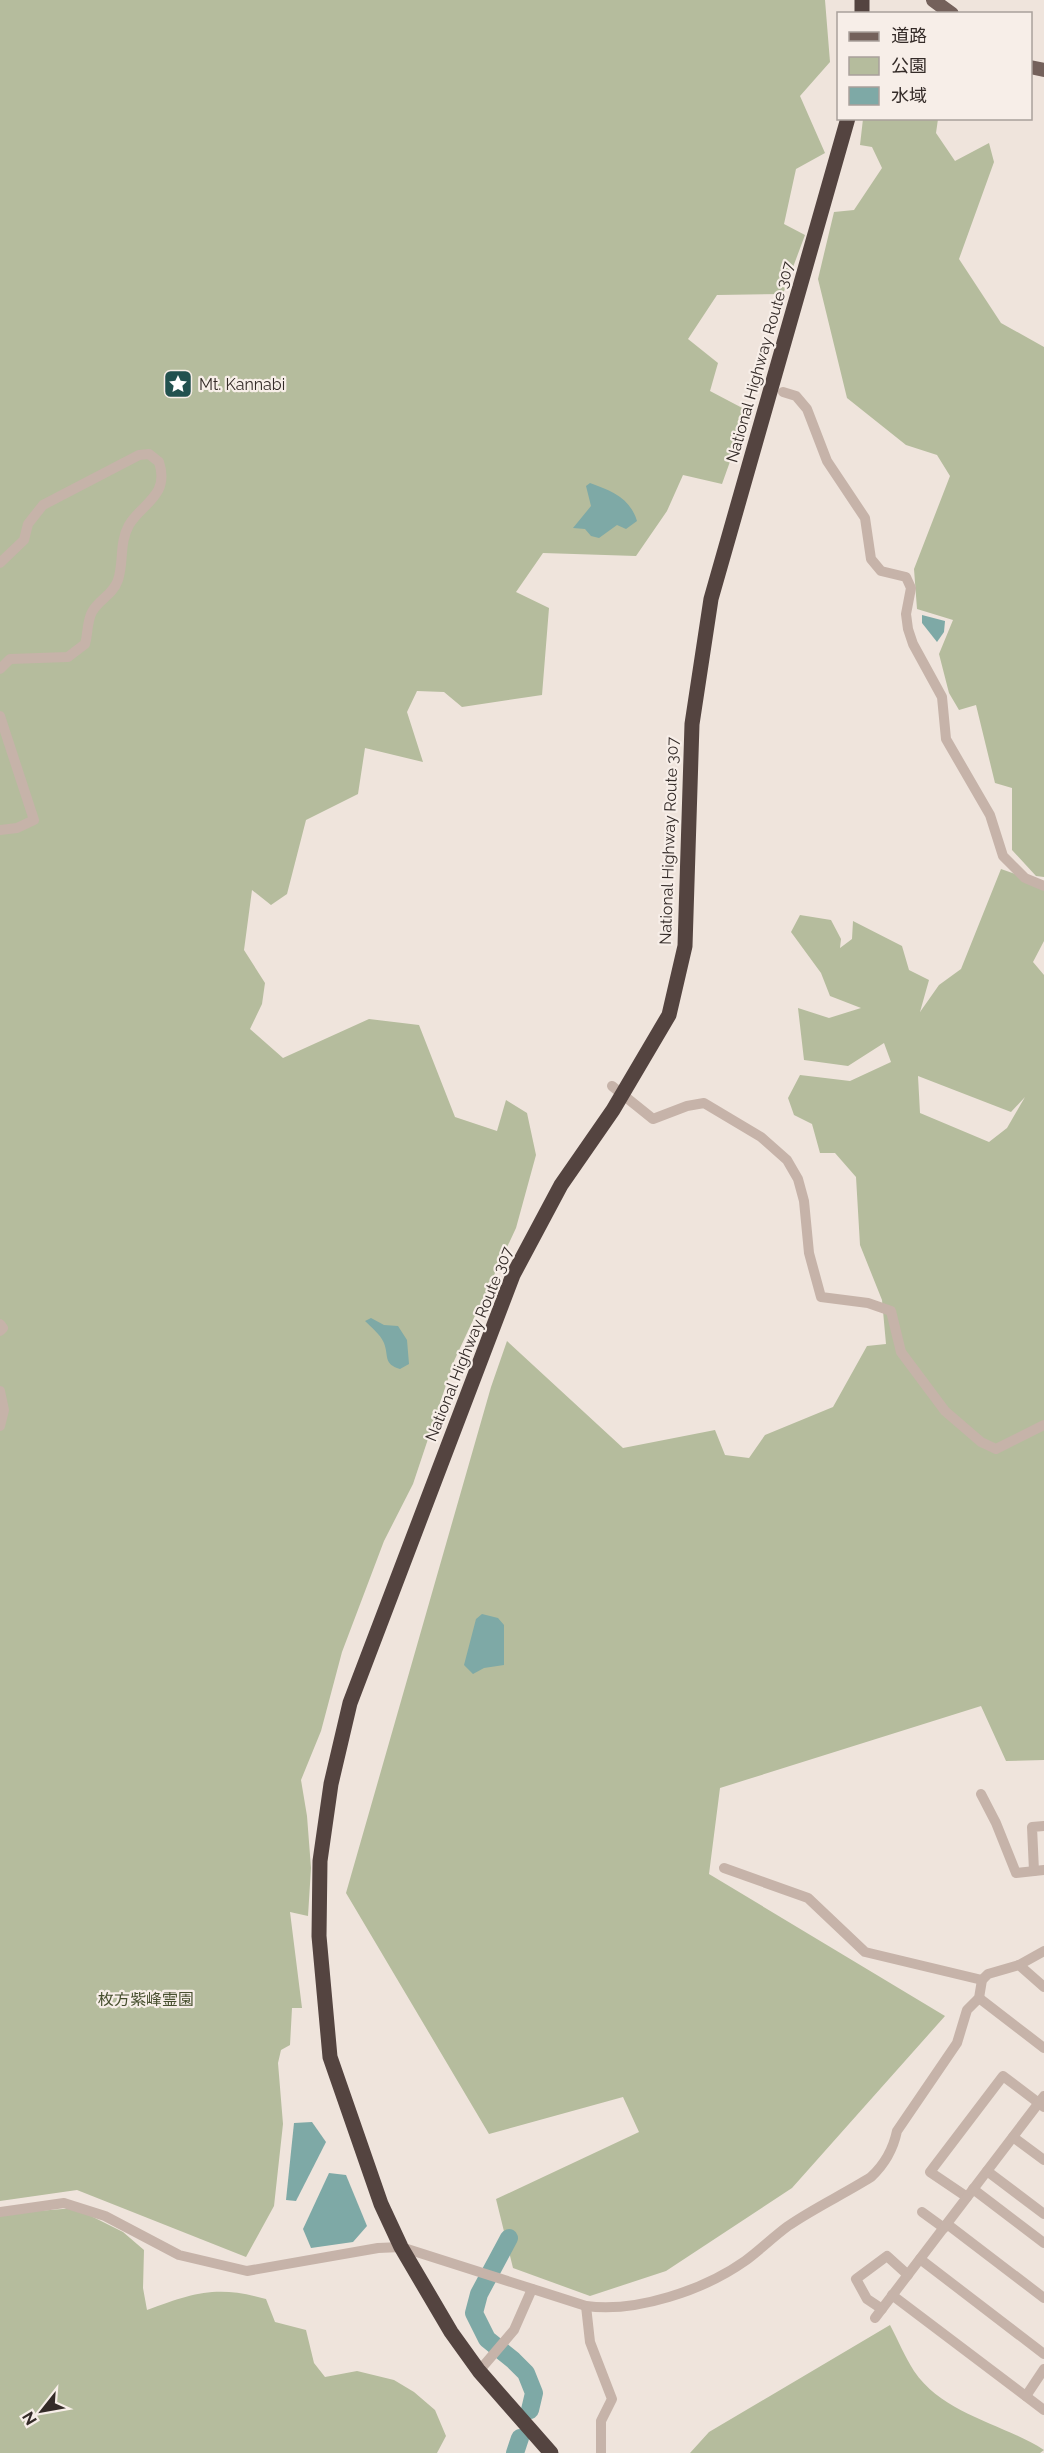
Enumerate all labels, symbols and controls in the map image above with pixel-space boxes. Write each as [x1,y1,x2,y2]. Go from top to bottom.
legend [837,12,1032,120]
text: 道路 [891,25,927,46]
text: 公園 [891,55,927,76]
text: 水域 [891,85,927,106]
street label: National Highway Route 307 [722,259,798,465]
place icon: Mt. Kannabi [162,368,194,400]
place label: Mt. Kannabi [199,375,285,394]
street label: National Highway Route 307 [656,736,682,945]
street label: National Highway Route 307 [421,1244,517,1444]
park label: 枚方紫峰霊園 [98,1990,194,2009]
north arrow [12,2381,72,2441]
text: N [18,2408,41,2429]

